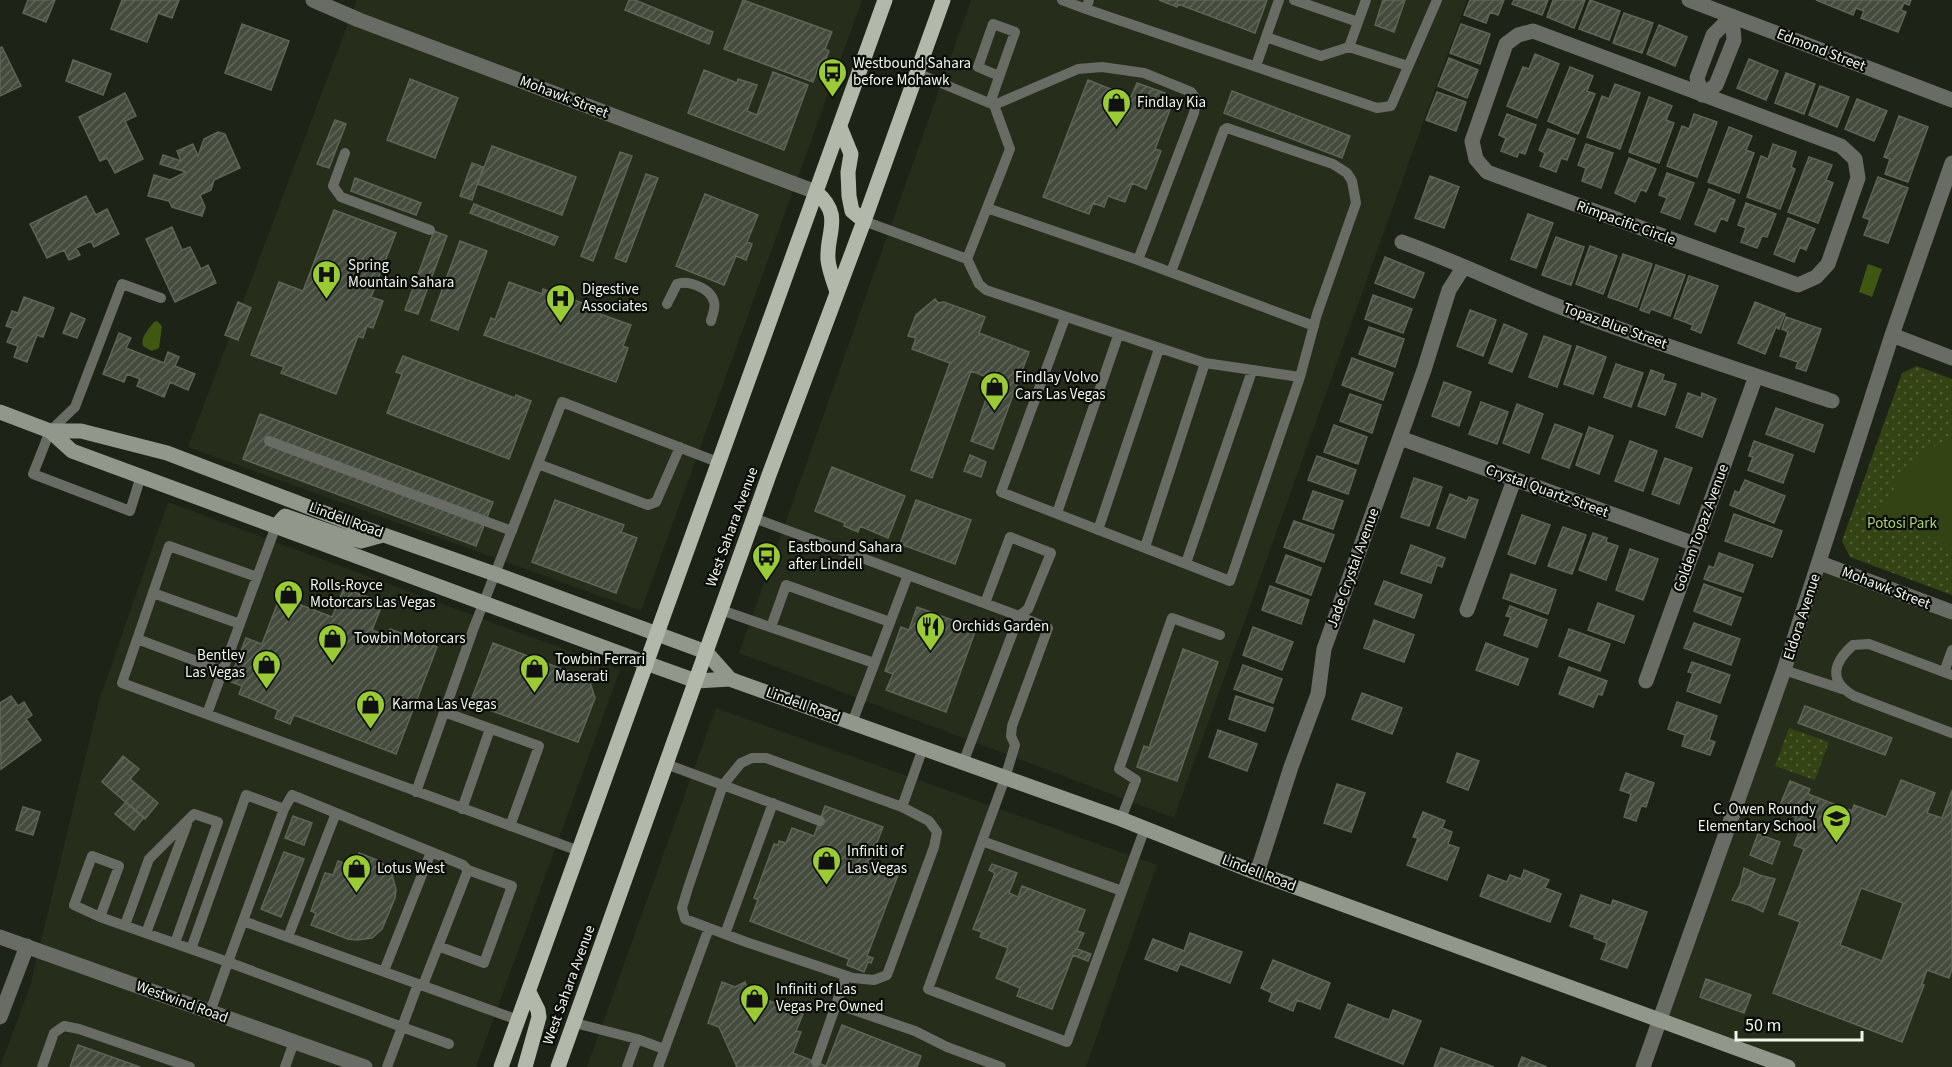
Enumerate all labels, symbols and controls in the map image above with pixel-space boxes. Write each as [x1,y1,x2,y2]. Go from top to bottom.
street label: Edmond Street [1773,23,1869,77]
place label: Westbound Sahara before Mohawk [853,53,971,91]
bus stop icon: Westbound Sahara before Mohawk [816,56,848,98]
street label: Mohawk Street [517,70,611,124]
shop icon: Findlay Kia [1100,86,1132,128]
place label: Findlay Kia [1137,92,1206,113]
street label: Rimpacific Circle [1573,195,1679,251]
place label: Spring Mountain Sahara [348,255,454,293]
hospital icon: Spring Mountain Sahara [311,258,343,300]
place label: Digestive Associates [582,279,648,317]
hospital icon: Digestive Associates [545,282,577,324]
street label: Topaz Blue Street [1560,297,1670,355]
place label: Findlay Volvo Cars Las Vegas [1015,367,1106,405]
shop icon: Findlay Volvo Cars Las Vegas [978,370,1010,412]
street label: Crystal Quartz Street [1483,459,1611,523]
street label: Golden Topaz Avenue [1668,461,1734,595]
street label: West Sahara Avenue [701,464,763,590]
street label: Lindell Road [306,497,386,543]
street label: Jade Crystal Avenue [1322,505,1384,631]
park label: Potosi Park [1867,513,1938,534]
place label: Eastbound Sahara after Lindell [788,537,902,575]
bus stop icon: Eastbound Sahara after Lindell [751,540,783,582]
street label: Mohawk Street [1839,561,1933,615]
street label: Eldora Avenue [1778,571,1826,663]
place label: Rolls-Royce Motorcars Las Vegas [310,575,436,613]
shop icon: Rolls-Royce Motorcars Las Vegas [273,578,305,620]
restaurant icon: Orchids Garden [915,610,947,652]
place label: Orchids Garden [952,616,1049,637]
shop icon: Towbin Motorcars [317,622,349,664]
place label: Towbin Motorcars [354,628,466,649]
place label: Bentley Las Vegas [185,645,245,683]
shop icon: Bentley Las Vegas [250,648,282,690]
place label: Towbin Ferrari Maserati [555,649,645,687]
shop icon: Towbin Ferrari Maserati [518,652,550,694]
street label: Lindell Road [763,682,843,728]
shop icon: Karma Las Vegas [355,688,387,730]
place label: Karma Las Vegas [392,694,497,715]
place label: C. Owen Roundy Elementary School [1698,799,1816,837]
school or university icon: C. Owen Roundy Elementary School [1821,802,1853,844]
place label: Infiniti of Las Vegas [847,841,907,879]
shop icon: Infiniti of Las Vegas [810,844,842,886]
street label: Lindell Road [1219,849,1299,897]
shop icon: Lotus West [340,852,372,894]
place label: Lotus West [377,858,445,879]
street label: West Sahara Avenue [538,922,600,1048]
street label: Westwind Road [133,976,231,1028]
place label: Infiniti of Las Vegas Pre Owned [776,979,884,1017]
shop icon: Infiniti of Las Vegas Pre Owned [739,982,771,1024]
scale bar [1736,1004,1862,1042]
text: 50 m [1745,1013,1781,1038]

